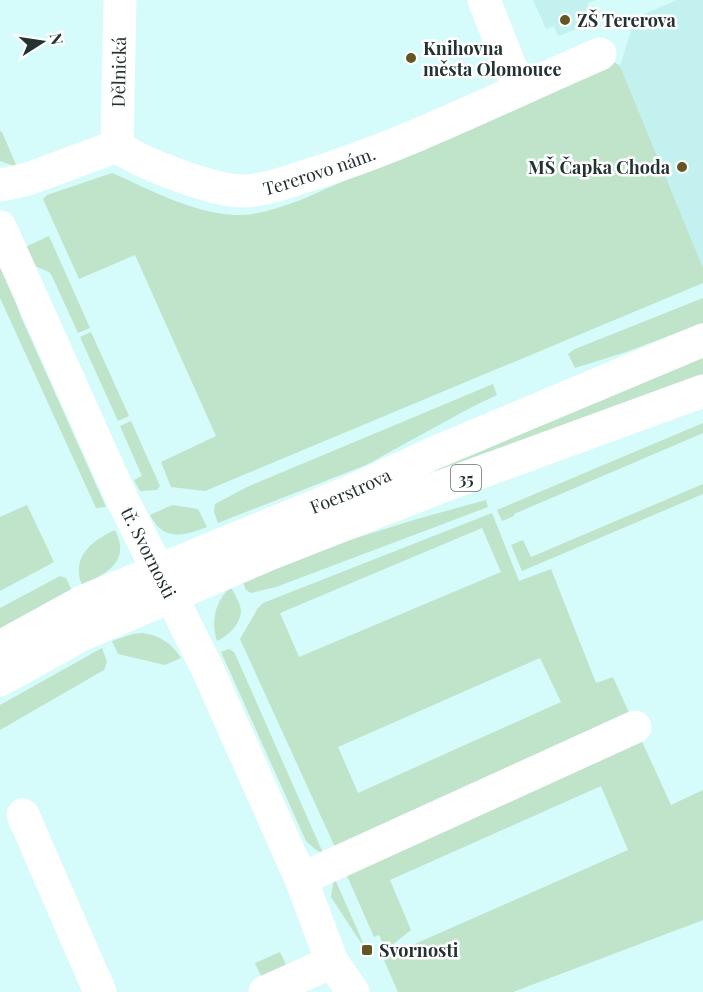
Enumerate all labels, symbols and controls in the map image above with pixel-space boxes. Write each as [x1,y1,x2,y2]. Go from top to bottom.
place label: ZŠ Tererova [577,8,677,32]
north arrow [12,12,72,72]
marker: ZŠ Tererova [558,13,572,27]
text: N [46,31,69,47]
street label: Dělnická [106,36,131,108]
place label: Knihovna města Olomouce [423,36,561,81]
marker: Knihovna města Olomouce [404,51,418,65]
street label: Tererovo nám. [261,141,379,200]
place label: MŠ Čapka Choda [528,155,671,179]
marker: MŠ Čapka Choda [675,160,689,174]
street label: Foerstrova [306,463,395,519]
road number: 35 [451,465,481,491]
street label: tř. Svornosti [116,503,182,602]
place label: Svornosti [379,938,459,962]
marker: Svornosti [360,943,374,957]

